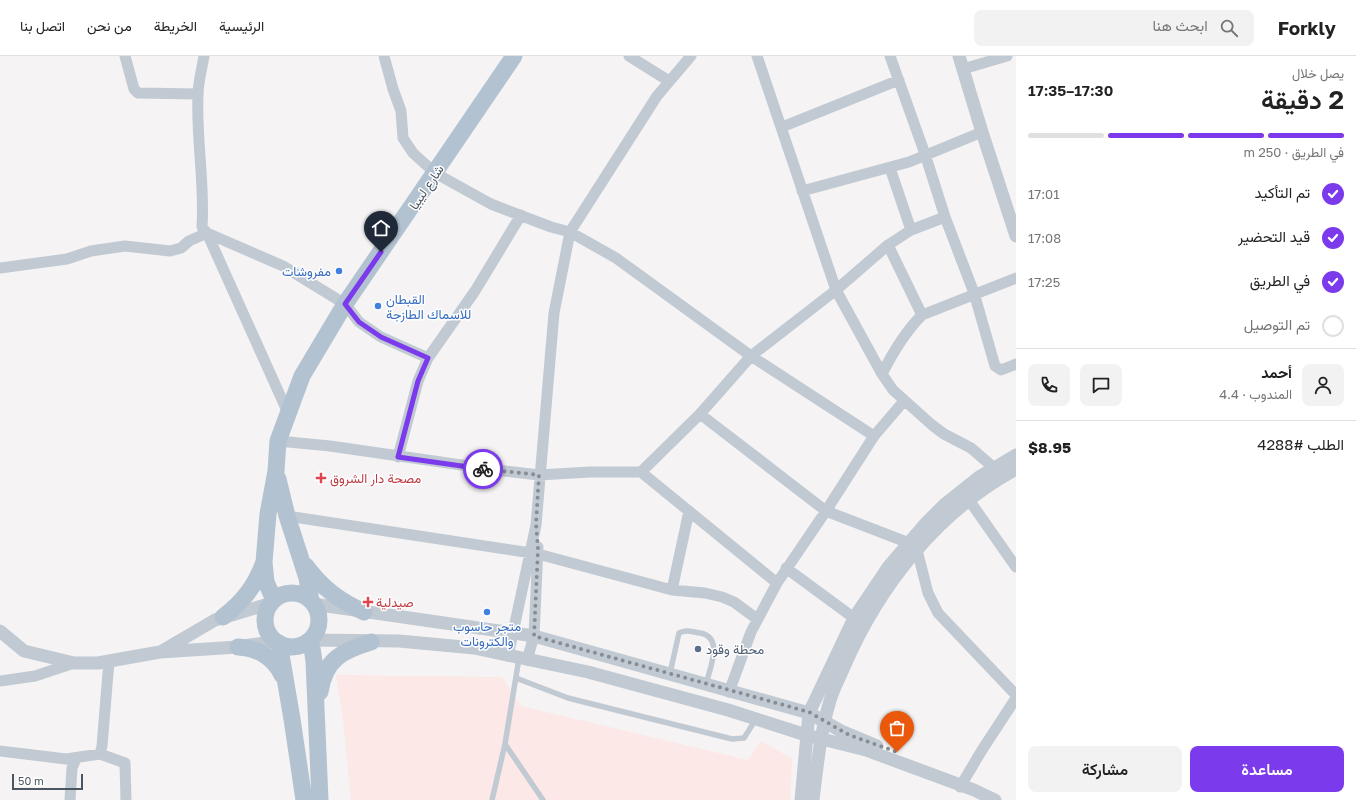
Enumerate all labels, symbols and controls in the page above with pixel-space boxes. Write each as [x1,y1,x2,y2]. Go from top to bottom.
search box [974,10,1254,46]
text: ابحث هنا [1152,16,1208,34]
text: Forkly [1278,16,1336,39]
text: اتصل بنا [20,17,65,34]
text: من نحن [87,17,132,34]
text: الخريطة [154,17,197,34]
text: الرئيسية [219,17,264,34]
icon: search [1218,17,1240,39]
text: يصل خلال [1292,65,1344,81]
text: 17:30–17:35 [1028,81,1113,99]
text: 2 دقيقة [1261,84,1344,115]
text: في الطريق · 250 m [1243,144,1344,160]
street label: شارع ليبيا [405,162,448,214]
text: تم التأكيد [1255,183,1310,201]
icon: check [1322,183,1344,205]
text: 17:01 [1028,186,1059,202]
pin [364,211,398,252]
icon: home [370,217,392,239]
text: قيد التحضير [1238,227,1310,245]
icon: check [1322,227,1344,249]
text: 17:08 [1028,230,1061,246]
place label: مفروشات [282,263,331,280]
marker: مفروشات [334,266,344,276]
text: في الطريق [1250,271,1310,289]
icon: check [1322,271,1344,293]
text: 17:25 [1028,274,1060,290]
place label: القبطان للاسماك الطازجة [386,291,471,323]
marker: القبطان للاسماك الطازجة [373,301,383,311]
text: تم التوصيل [1244,315,1310,333]
text: أحمد [1261,363,1292,381]
button: phone [1028,364,1070,406]
button: chat [1080,364,1122,406]
button: person [1302,364,1344,406]
text: المندوب · 4.4 [1219,386,1292,402]
text: الطلب #4288 [1257,435,1344,453]
text: $8.95 [1028,438,1071,456]
courier [463,449,503,489]
icon: bike [472,458,494,480]
place label: مصحة دار الشروق [330,470,421,487]
marker: مصحة دار الشروق [315,472,327,484]
place label: صيدلية [376,594,414,610]
marker: صيدلية [363,597,373,607]
marker: متجر حاسوب والكترونات [482,607,492,617]
place label: متجر حاسوب والكترونات [453,618,521,650]
place label: محطة وقود [706,641,764,658]
marker: محطة وقود [693,644,703,654]
pin [880,711,914,752]
icon: bag [886,717,908,739]
button: مشاركة [1028,746,1182,792]
button: مساعدة [1190,746,1344,792]
scale bar [12,772,83,791]
text: 50 m [18,774,44,787]

